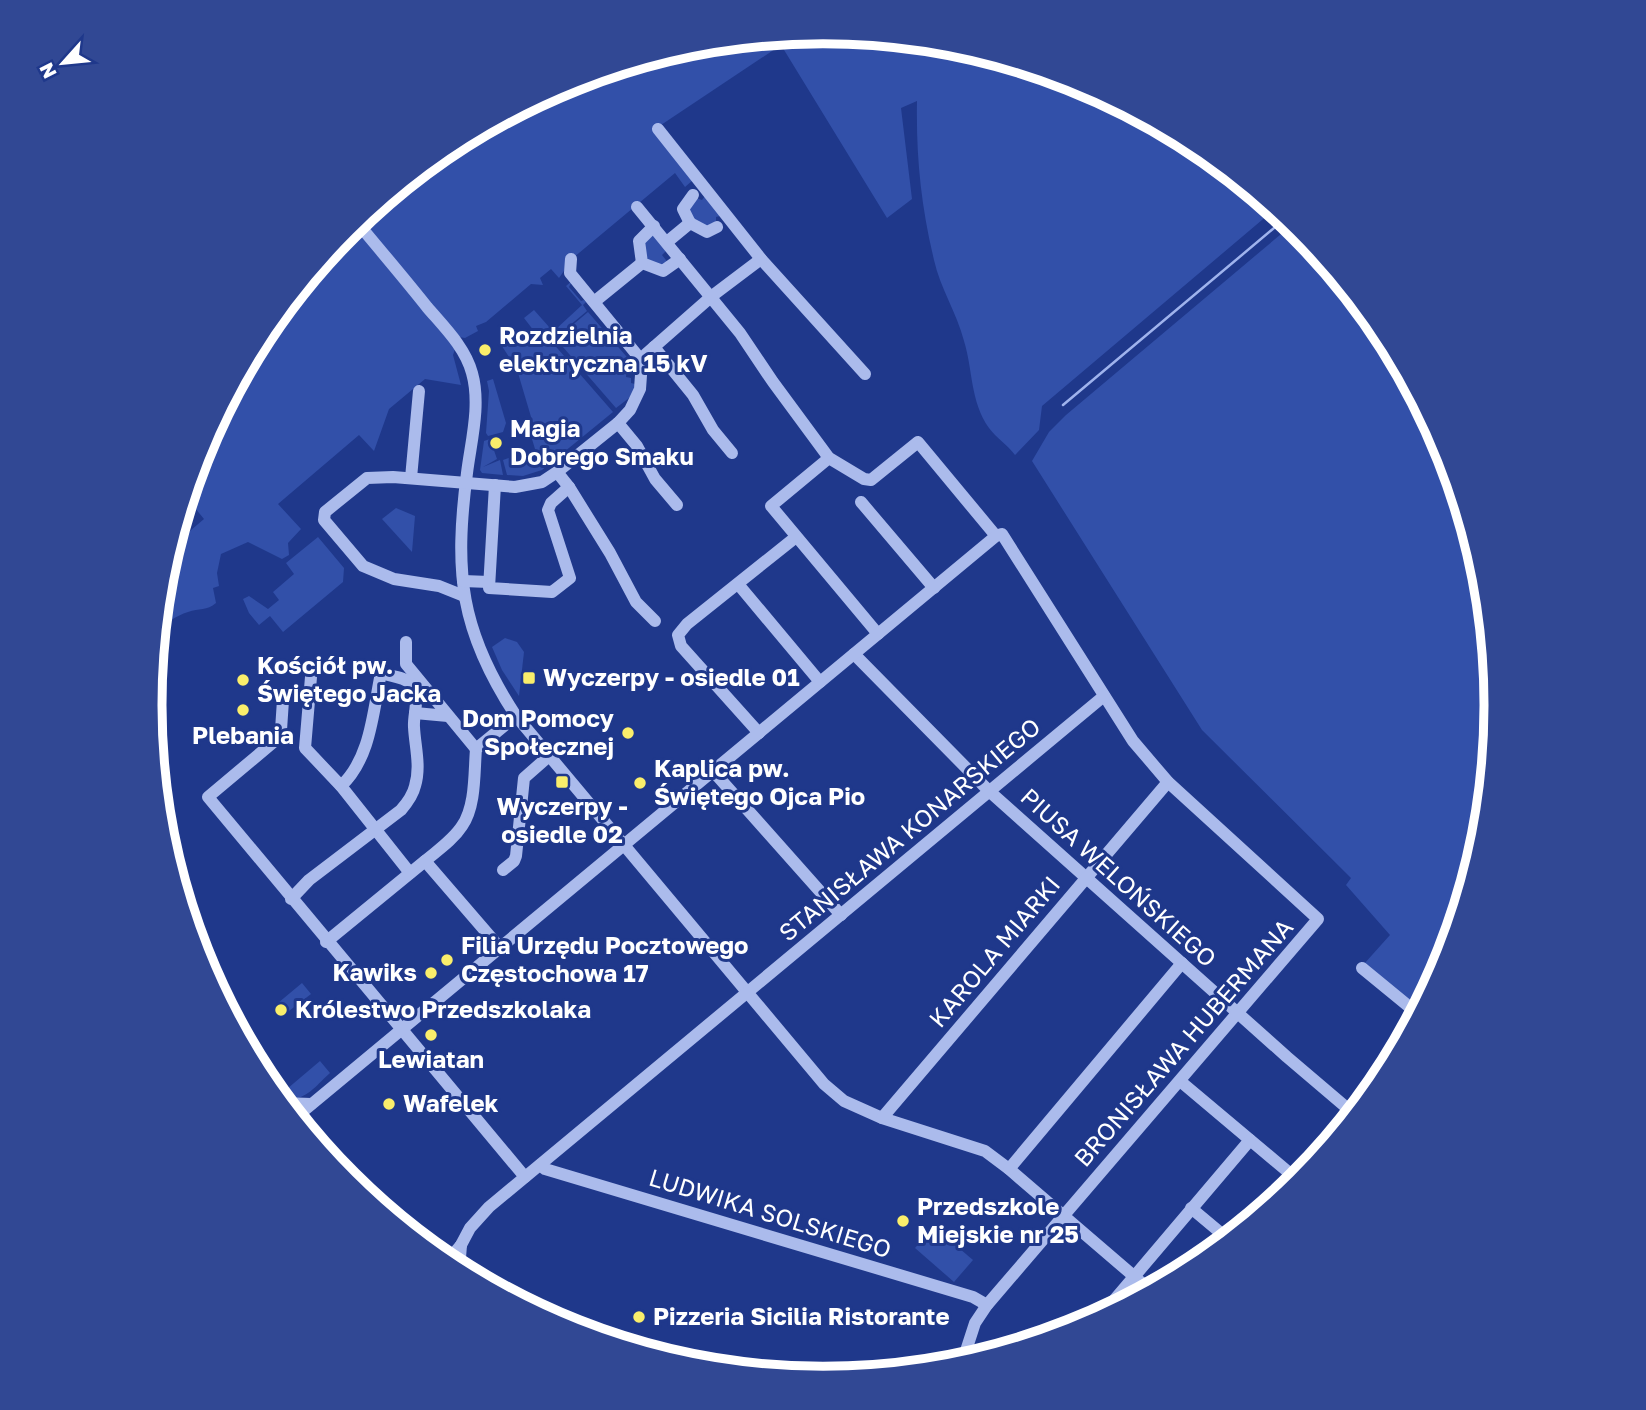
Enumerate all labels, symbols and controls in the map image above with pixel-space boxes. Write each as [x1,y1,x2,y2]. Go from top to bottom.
north arrow [28,28,98,98]
text: N [34,59,61,83]
place label: Rozdzielnia elektryczna 15 kV [499,320,707,377]
marker: Rozdzielnia elektryczna 15 kV [477,342,493,358]
place label: Magia Dobrego Smaku [510,413,694,470]
marker: Magia Dobrego Smaku [488,435,504,451]
place label: Kościół pw. Świętego Jacka [257,650,441,707]
place label: Wyczerpy - osiedle 01 [543,662,800,691]
marker: Wyczerpy - osiedle 01 [521,670,537,686]
marker: Kościół pw. Świętego Jacka [235,672,251,688]
marker: Plebania [235,702,251,718]
place label: Dom Pomocy Społecznej [462,703,615,760]
street label: STANISŁAWA KONARSKIEGO [773,711,1045,947]
place label: Plebania [192,720,294,749]
marker: Dom Pomocy Społecznej [620,725,636,741]
place label: Kaplica pw. Świętego Ojca Pio [654,753,865,810]
marker: Wyczerpy - osiedle 02 [554,774,570,790]
marker: Kaplica pw. Świętego Ojca Pio [632,775,648,791]
street label: PIUSA WELOŃSKIEGO [1015,781,1223,972]
place label: Wyczerpy - osiedle 02 [496,791,628,848]
street label: KAROLA MIARKI [922,870,1065,1033]
street label: BRONISŁAWA HUBERMANA [1067,912,1298,1172]
place label: Filia Urzędu Pocztowego Częstochowa 17 [461,930,749,987]
marker: Filia Urzędu Pocztowego Częstochowa 17 [439,952,455,968]
place label: Kawiks [332,957,417,986]
marker: Kawiks [423,965,439,981]
place label: Królestwo Przedszkolaka [295,994,591,1023]
marker: Królestwo Przedszkolaka [273,1002,289,1018]
marker: Lewiatan [423,1027,439,1043]
place label: Lewiatan [378,1044,484,1073]
place label: Wafelek [403,1088,499,1117]
marker: Wafelek [381,1096,397,1112]
street label: LUDWIKA SOLSKIEGO [646,1162,895,1263]
place label: Przedszkole Miejskie nr 25 [917,1191,1079,1248]
marker: Przedszkole Miejskie nr 25 [895,1213,911,1229]
place label: Pizzeria Sicilia Ristorante [653,1301,950,1330]
marker: Pizzeria Sicilia Ristorante [631,1309,647,1325]

